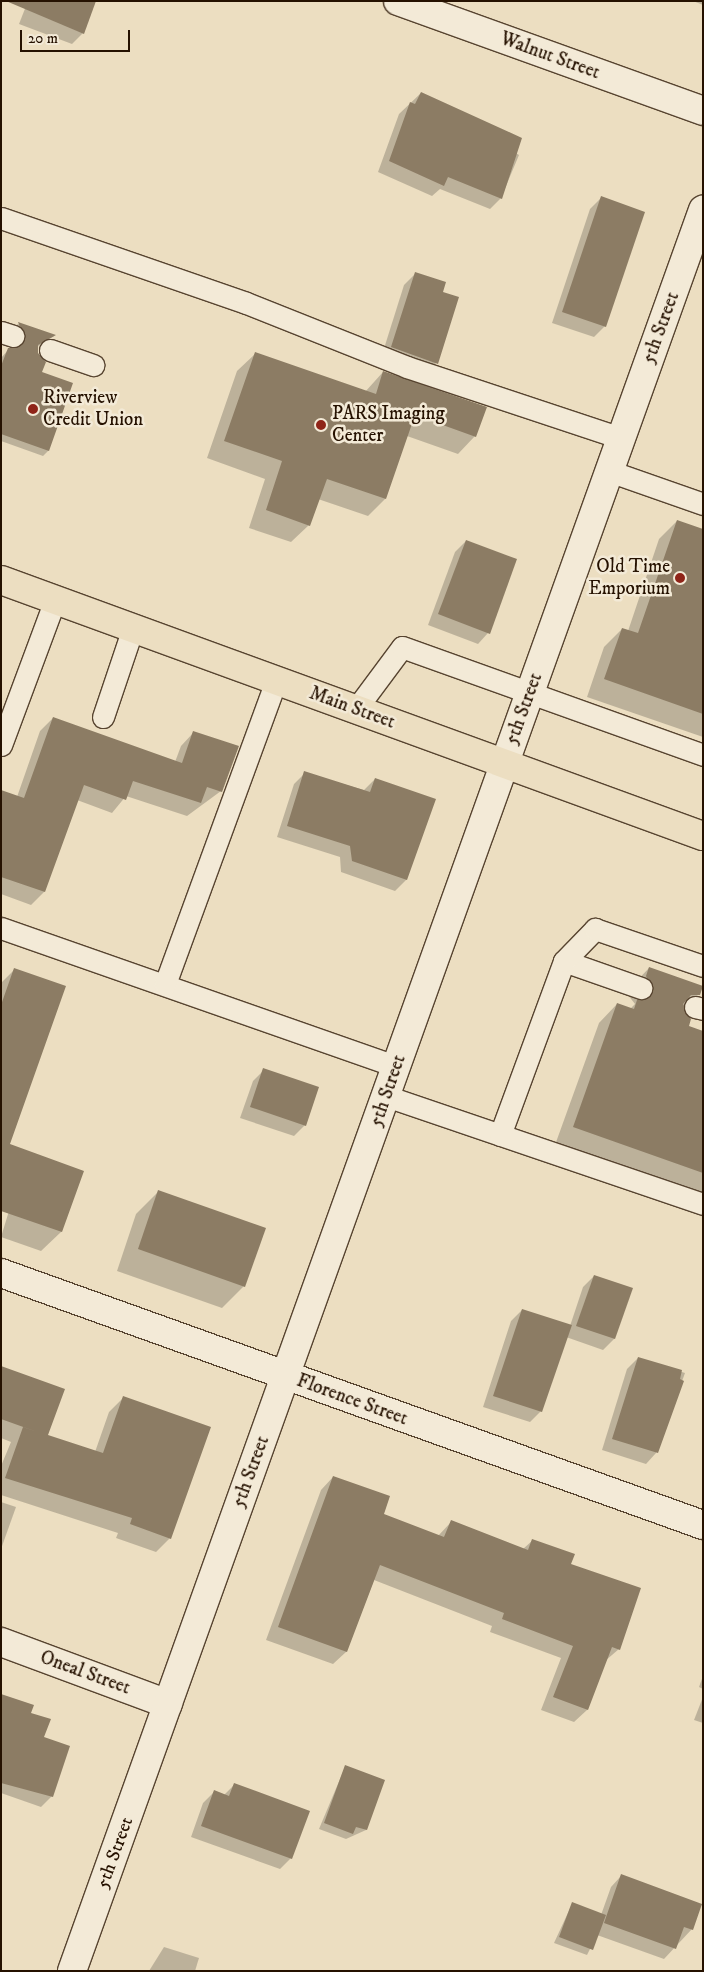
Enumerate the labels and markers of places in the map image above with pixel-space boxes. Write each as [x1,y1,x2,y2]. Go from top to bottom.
place label: Riverview Credit Union [43,387,143,431]
marker: Riverview Credit Union [27,403,39,415]
place label: PARS Imaging Center [332,403,445,447]
marker: PARS Imaging Center [314,418,328,432]
place label: Old Time Emporium [588,556,670,600]
marker: Old Time Emporium [674,572,686,584]

